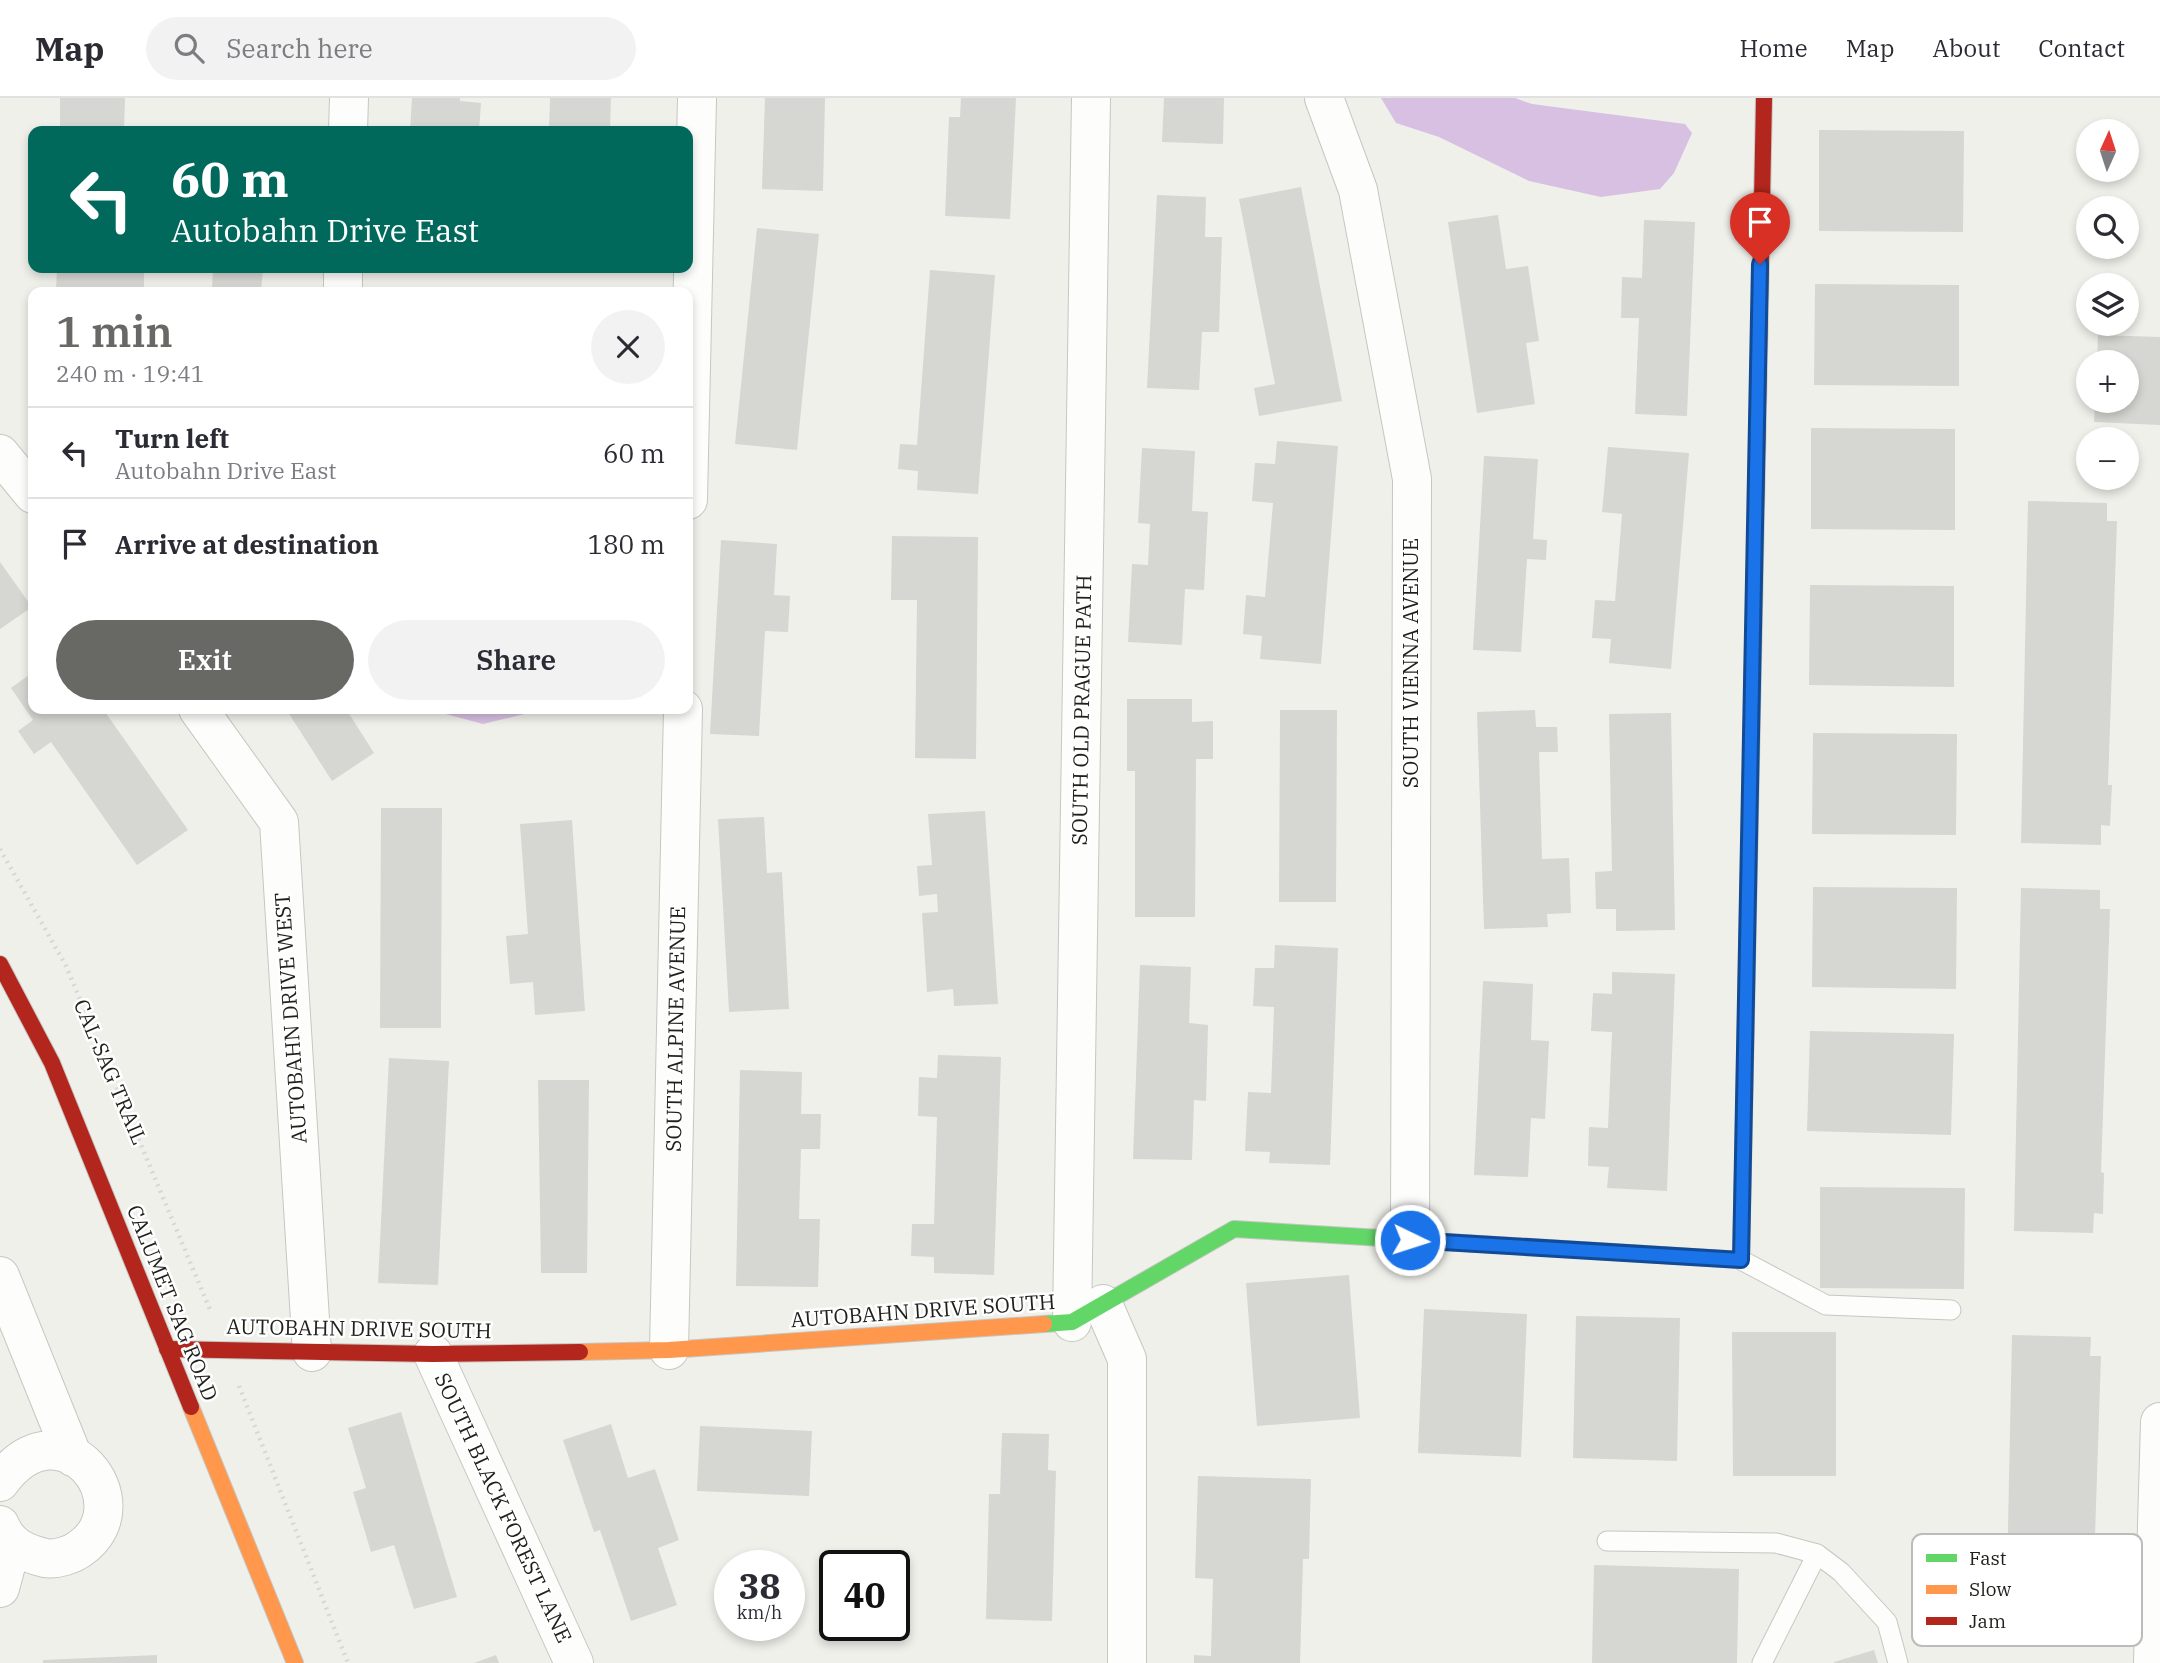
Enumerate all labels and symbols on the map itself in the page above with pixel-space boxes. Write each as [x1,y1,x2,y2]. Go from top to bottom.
north arrow [2076,119,2138,182]
pin [1730,192,1790,264]
street label: SOUTH VIENNA AVENUE [1396,538,1424,788]
street label: SOUTH OLD PRAGUE PATH [1065,574,1097,846]
street label: AUTOBAHN DRIVE WEST [267,892,313,1145]
street label: SOUTH ALPINE AVENUE [659,906,691,1152]
street label: CAL-SAG TRAIL [68,995,154,1149]
street label: CALUMET SAG ROAD [121,1201,225,1405]
position arrow [1373,1203,1447,1277]
street label: AUTOBAHN DRIVE SOUTH [790,1287,1056,1333]
street label: AUTOBAHN DRIVE SOUTH [226,1312,492,1344]
street label: SOUTH BLACK FOREST LANE [429,1368,579,1647]
legend [1912,1534,2142,1646]
text: Fast [1969,1546,2007,1570]
speed limit sign: 40 [819,1550,910,1641]
text: Slow [1969,1577,2011,1601]
text: Jam [1969,1609,2006,1633]

